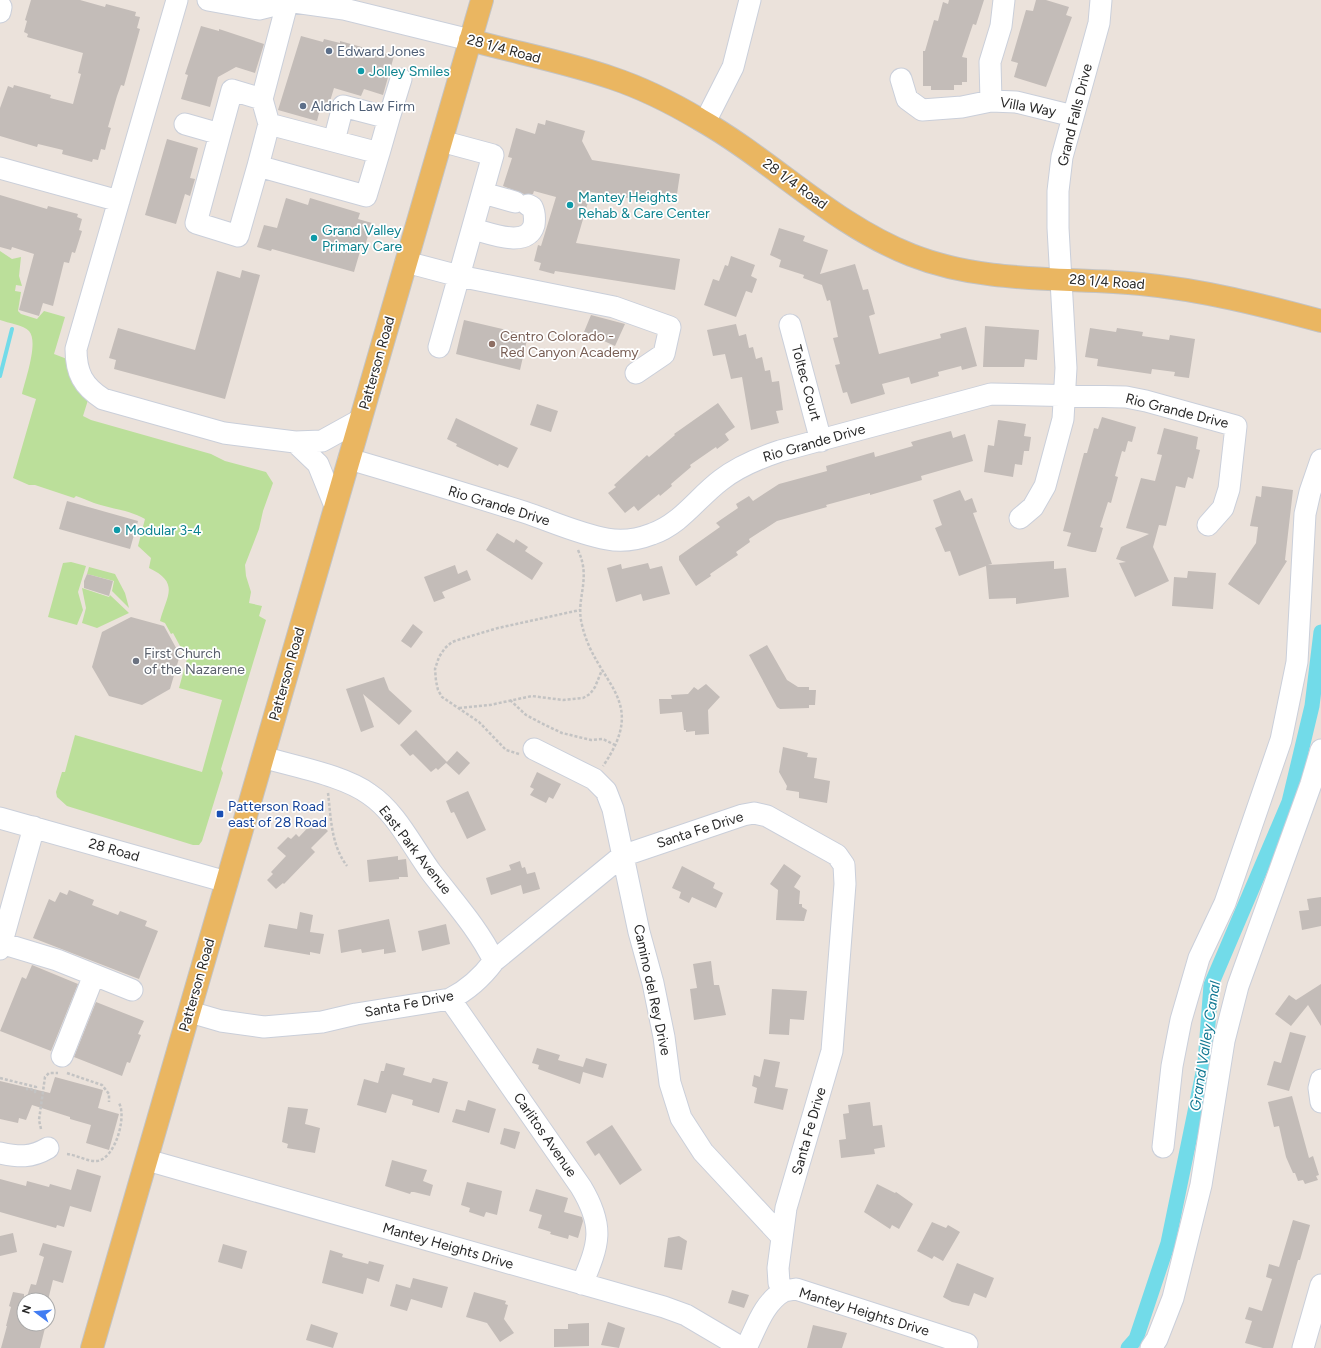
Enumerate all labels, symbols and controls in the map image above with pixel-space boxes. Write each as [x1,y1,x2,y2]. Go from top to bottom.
street label: 28 1/4 Road [465,31,543,67]
place label: Edward Jones [337,43,425,60]
marker: Edward Jones [324,46,334,56]
street label: Grand Falls Drive [1054,62,1096,168]
place label: Jolley Smiles [369,63,450,80]
marker: Jolley Smiles [356,66,366,76]
street label: Villa Way [998,94,1058,120]
place label: Aldrich Law Firm [311,98,415,115]
marker: Aldrich Law Firm [298,101,308,111]
street label: 28 1/4 Road [759,155,831,213]
place label: Mantey Heights Rehab & Care Center [578,189,710,222]
marker: Mantey Heights Rehab & Care Center [565,200,575,210]
place label: Grand Valley Primary Care [322,222,403,255]
marker: Grand Valley Primary Care [309,233,319,243]
street label: 28 1/4 Road [1069,271,1145,293]
street label: Patterson Road [356,314,398,412]
place label: Centro Colorado - Red Canyon Academy [500,328,639,361]
marker: Centro Colorado - Red Canyon Academy [487,339,497,349]
street label: Toltec Court [788,343,824,423]
street label: Rio Grande Drive [1124,390,1231,432]
street label: Rio Grande Drive [761,420,867,466]
street label: Rio Grande Drive [446,482,552,530]
place label: Modular 3-4 [125,522,202,539]
marker: Modular 3-4 [112,525,122,535]
street label: Patterson Road [266,625,308,723]
place label: First Church of the Nazarene [144,645,245,678]
marker: First Church of the Nazarene [131,656,141,666]
place label: Patterson Road east of 28 Road [228,798,327,831]
street label: East Park Avenue [375,802,455,898]
street label: Santa Fe Drive [654,808,746,852]
marker: Patterson Road east of 28 Road [215,809,225,819]
street label: 28 Road [87,835,141,865]
street label: Camino del Rey Drive [630,923,674,1057]
street label: Patterson Road [176,936,218,1034]
water label: Grand Valley Canal [1186,979,1224,1112]
street label: Santa Fe Drive [363,987,455,1021]
street label: Santa Fe Drive [788,1085,830,1177]
street label: Carlitos Avenue [510,1090,581,1181]
street label: Mantey Heights Drive [381,1219,516,1273]
street label: Mantey Heights Drive [797,1284,932,1340]
north arrow [16,1292,56,1332]
text: N [19,1303,34,1315]

